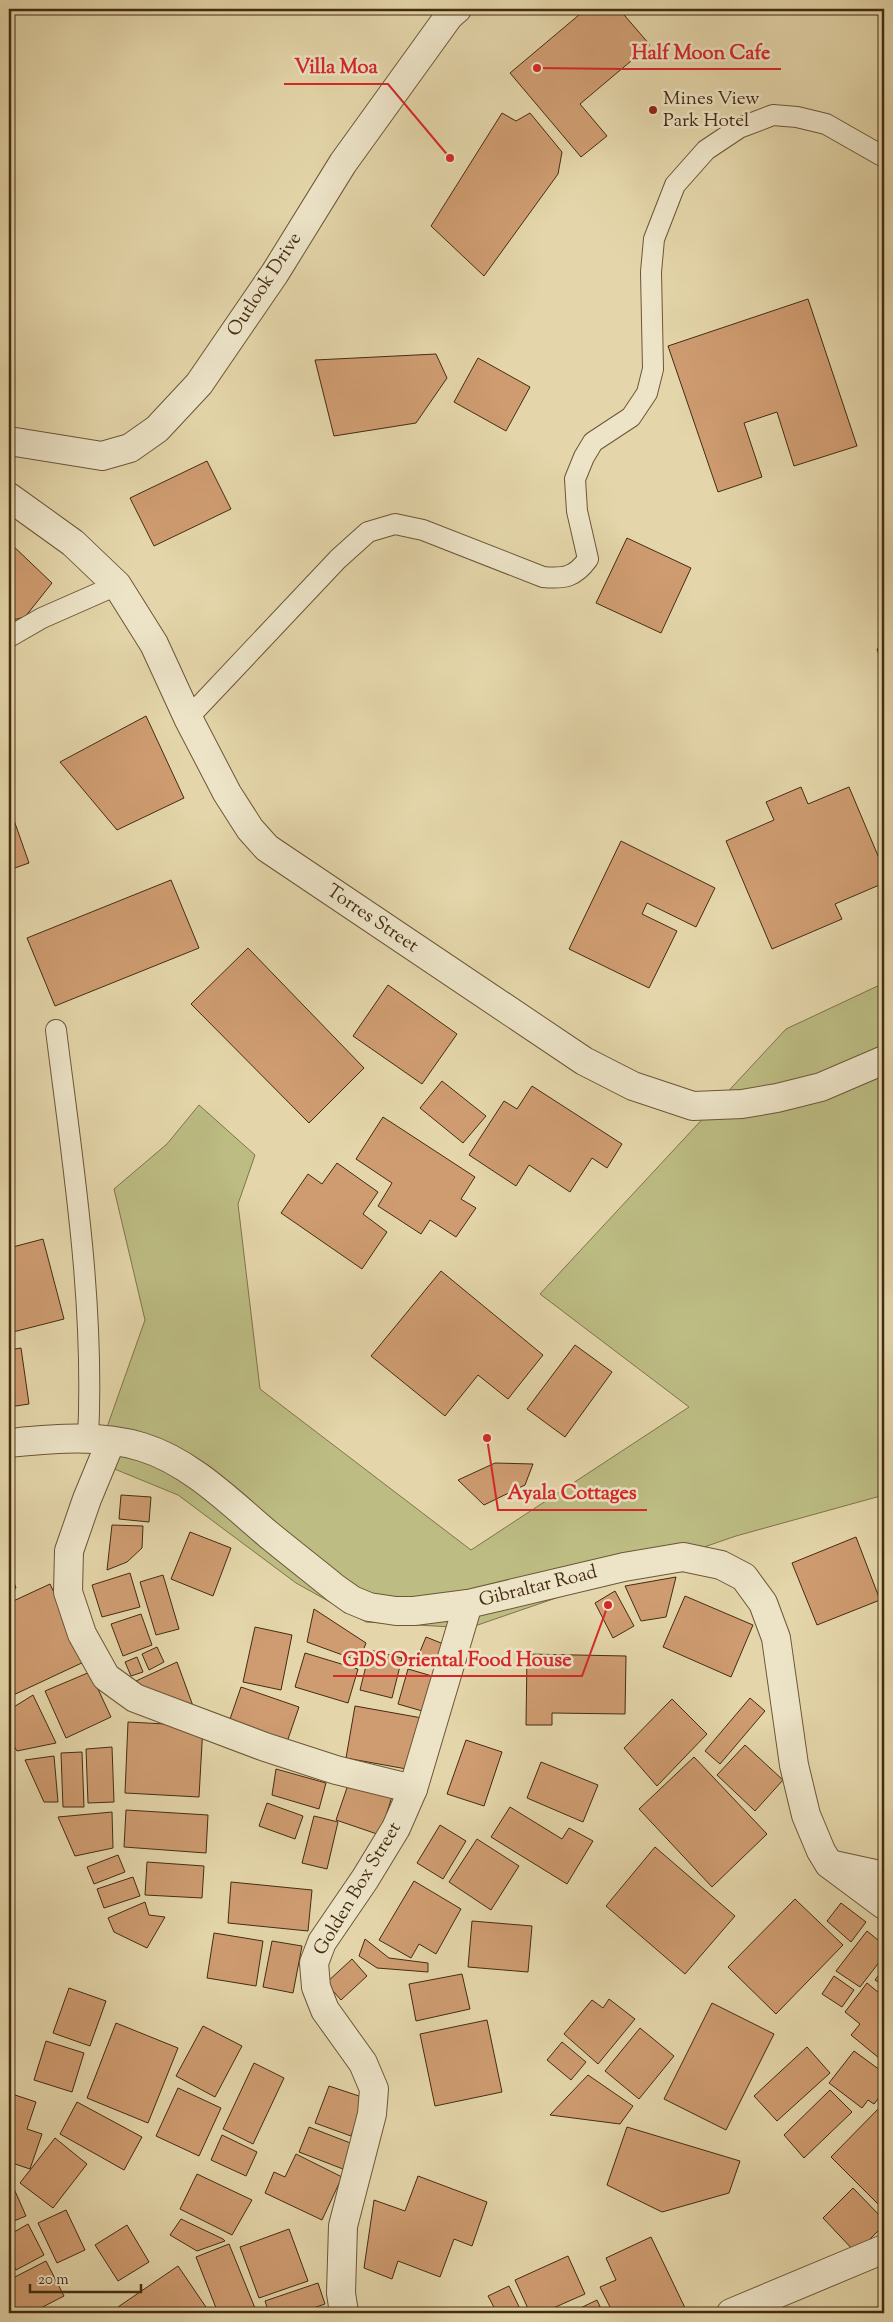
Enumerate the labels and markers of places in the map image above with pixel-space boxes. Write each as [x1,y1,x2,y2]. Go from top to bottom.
callout: Half Moon Cafe [622,34,781,69]
callout: Villa Moa [284,49,388,84]
place label: Mines View Park Hotel [663,86,760,135]
marker: Mines View Park Hotel [647,104,659,116]
callout: Ayala Cottages [498,1475,647,1510]
callout: GDS Oriental Food House [333,1641,582,1676]

